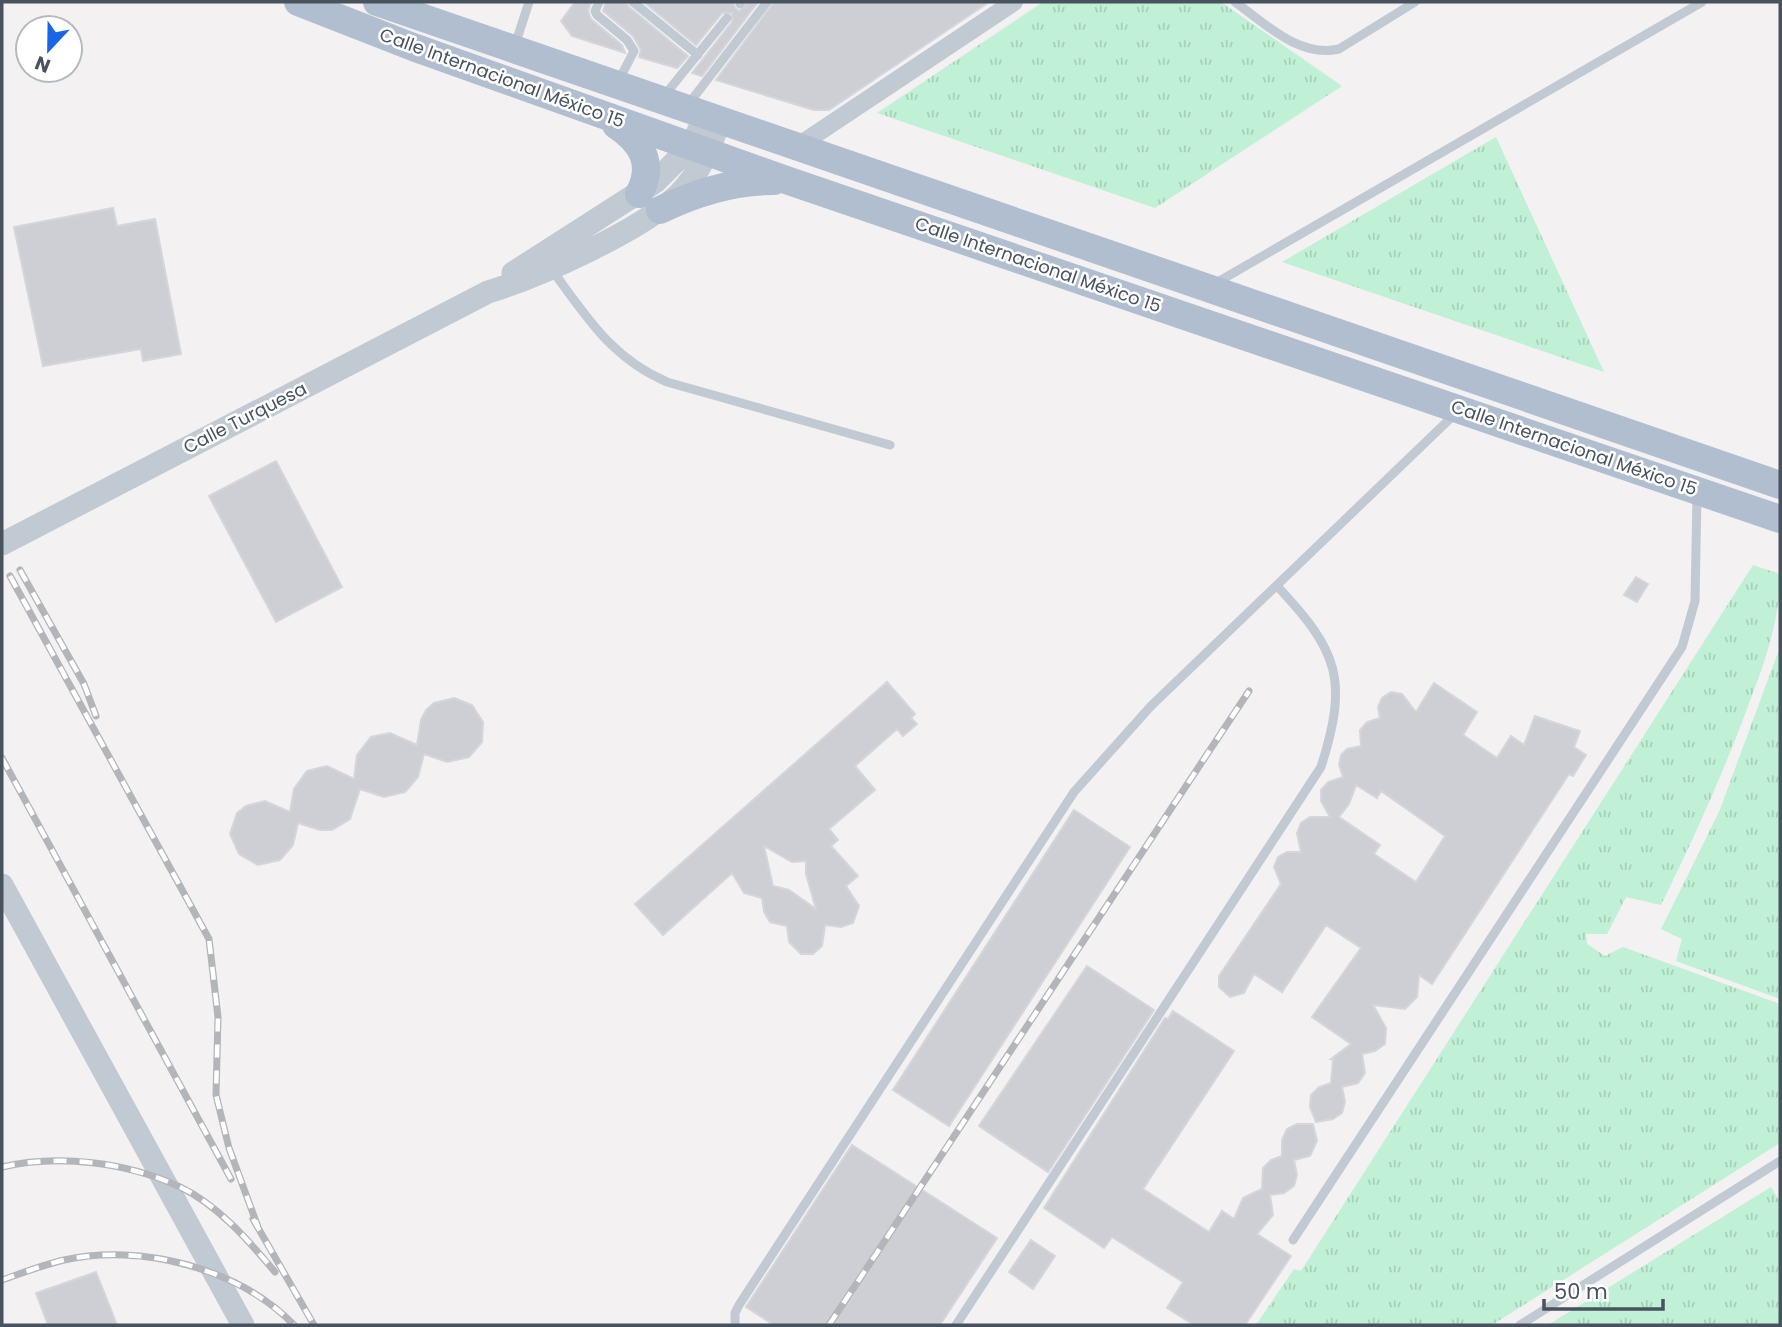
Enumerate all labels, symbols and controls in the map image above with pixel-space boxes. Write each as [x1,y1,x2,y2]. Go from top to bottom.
north arrow [14,14,84,84]
street label: Calle Internacional México 15 [376,22,628,134]
text: N [31,49,55,79]
street label: Calle Internacional México 15 [912,211,1165,318]
street label: Calle Turquesa [179,376,311,459]
street label: Calle Internacional México 15 [1448,394,1701,501]
scale bar [1544,1268,1663,1312]
text: 50 m [1554,1277,1608,1306]

